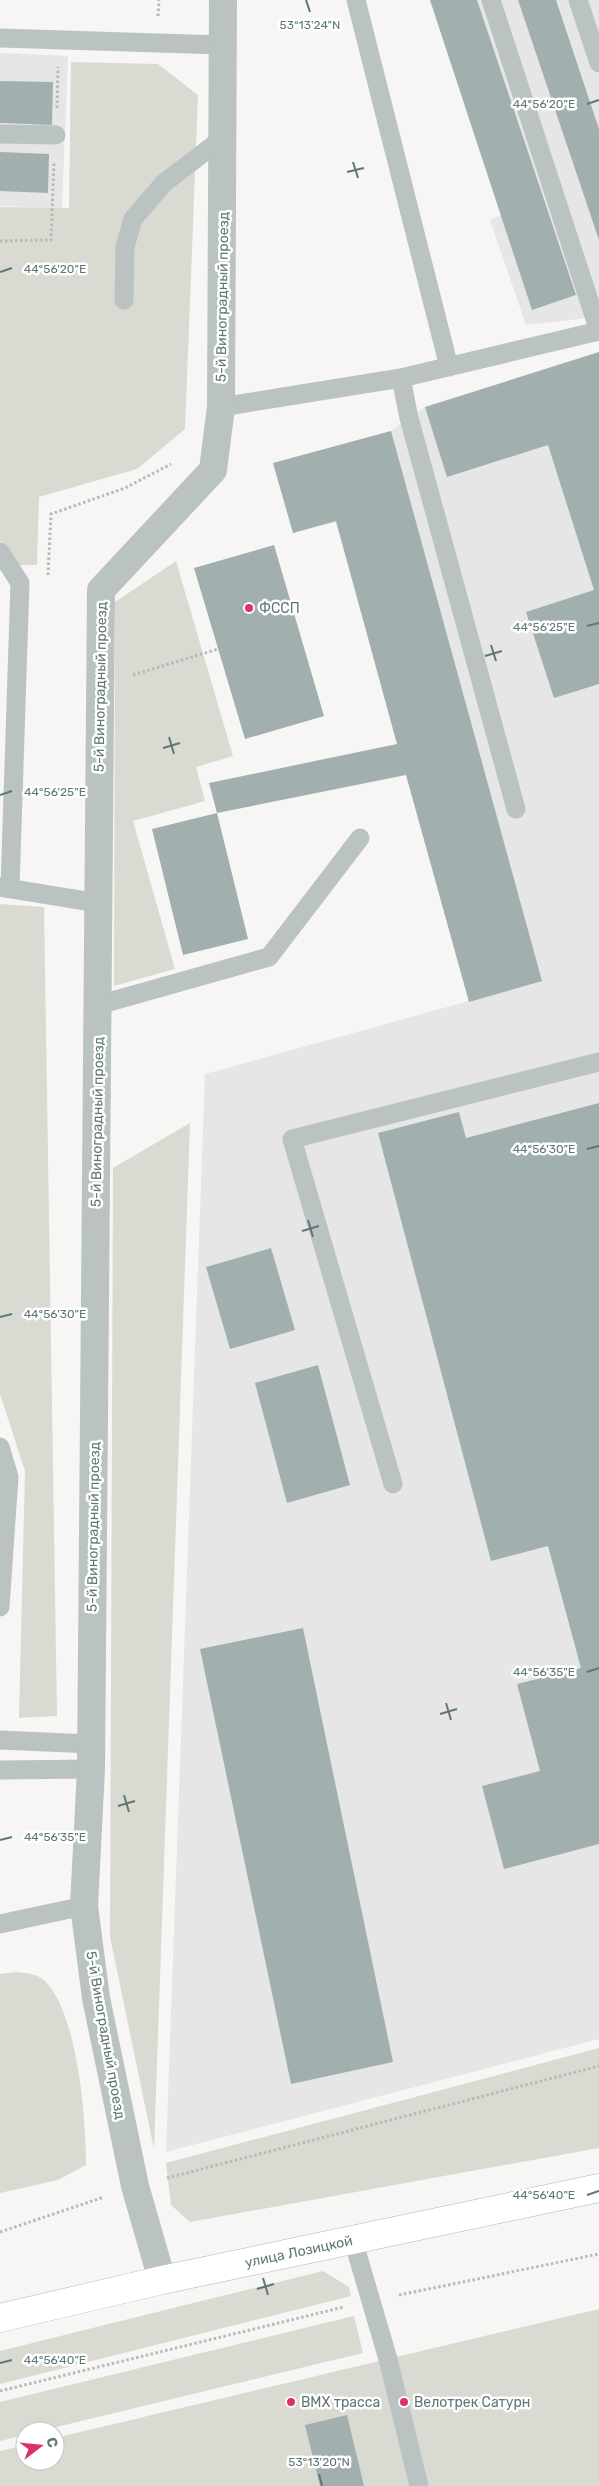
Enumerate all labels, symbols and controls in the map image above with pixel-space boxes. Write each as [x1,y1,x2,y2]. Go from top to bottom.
text: 53°13'24"N [280,18,340,32]
text: 44°56'20"E [513,97,575,111]
street label: 5-й Виноградный проезд [213,212,232,382]
text: 44°56'20"E [24,262,86,276]
place label: ФССП [259,600,300,617]
street label: 5-й Виноградный проезд [91,602,110,772]
marker: ФССП [243,602,255,614]
text: 44°56'25"E [513,620,575,634]
text: 44°56'25"E [24,785,86,799]
street label: 5-й Виноградный проезд [88,1037,107,1207]
text: 44°56'30"E [513,1142,575,1156]
text: 44°56'30"E [24,1307,86,1321]
street label: 5-й Виноградный проезд [84,1442,103,1612]
text: 44°56'35"E [513,1665,575,1679]
text: 44°56'35"E [24,1830,86,1844]
street label: 5-й Виноградный проезд [82,1950,129,2120]
text: 44°56'40"E [513,2188,575,2202]
street label: улица Лозицкой [243,2232,354,2271]
text: 44°56'40"E [24,2353,86,2367]
place label: BMX трасса [301,2394,380,2411]
place label: Велотрек Сатурн [414,2394,530,2411]
marker: BMX трасса [285,2396,297,2408]
marker: Велотрек Сатурн [398,2396,410,2408]
north arrow [15,2421,65,2471]
text: С [42,2435,62,2450]
text: 53°13'20"N [288,2455,350,2469]

